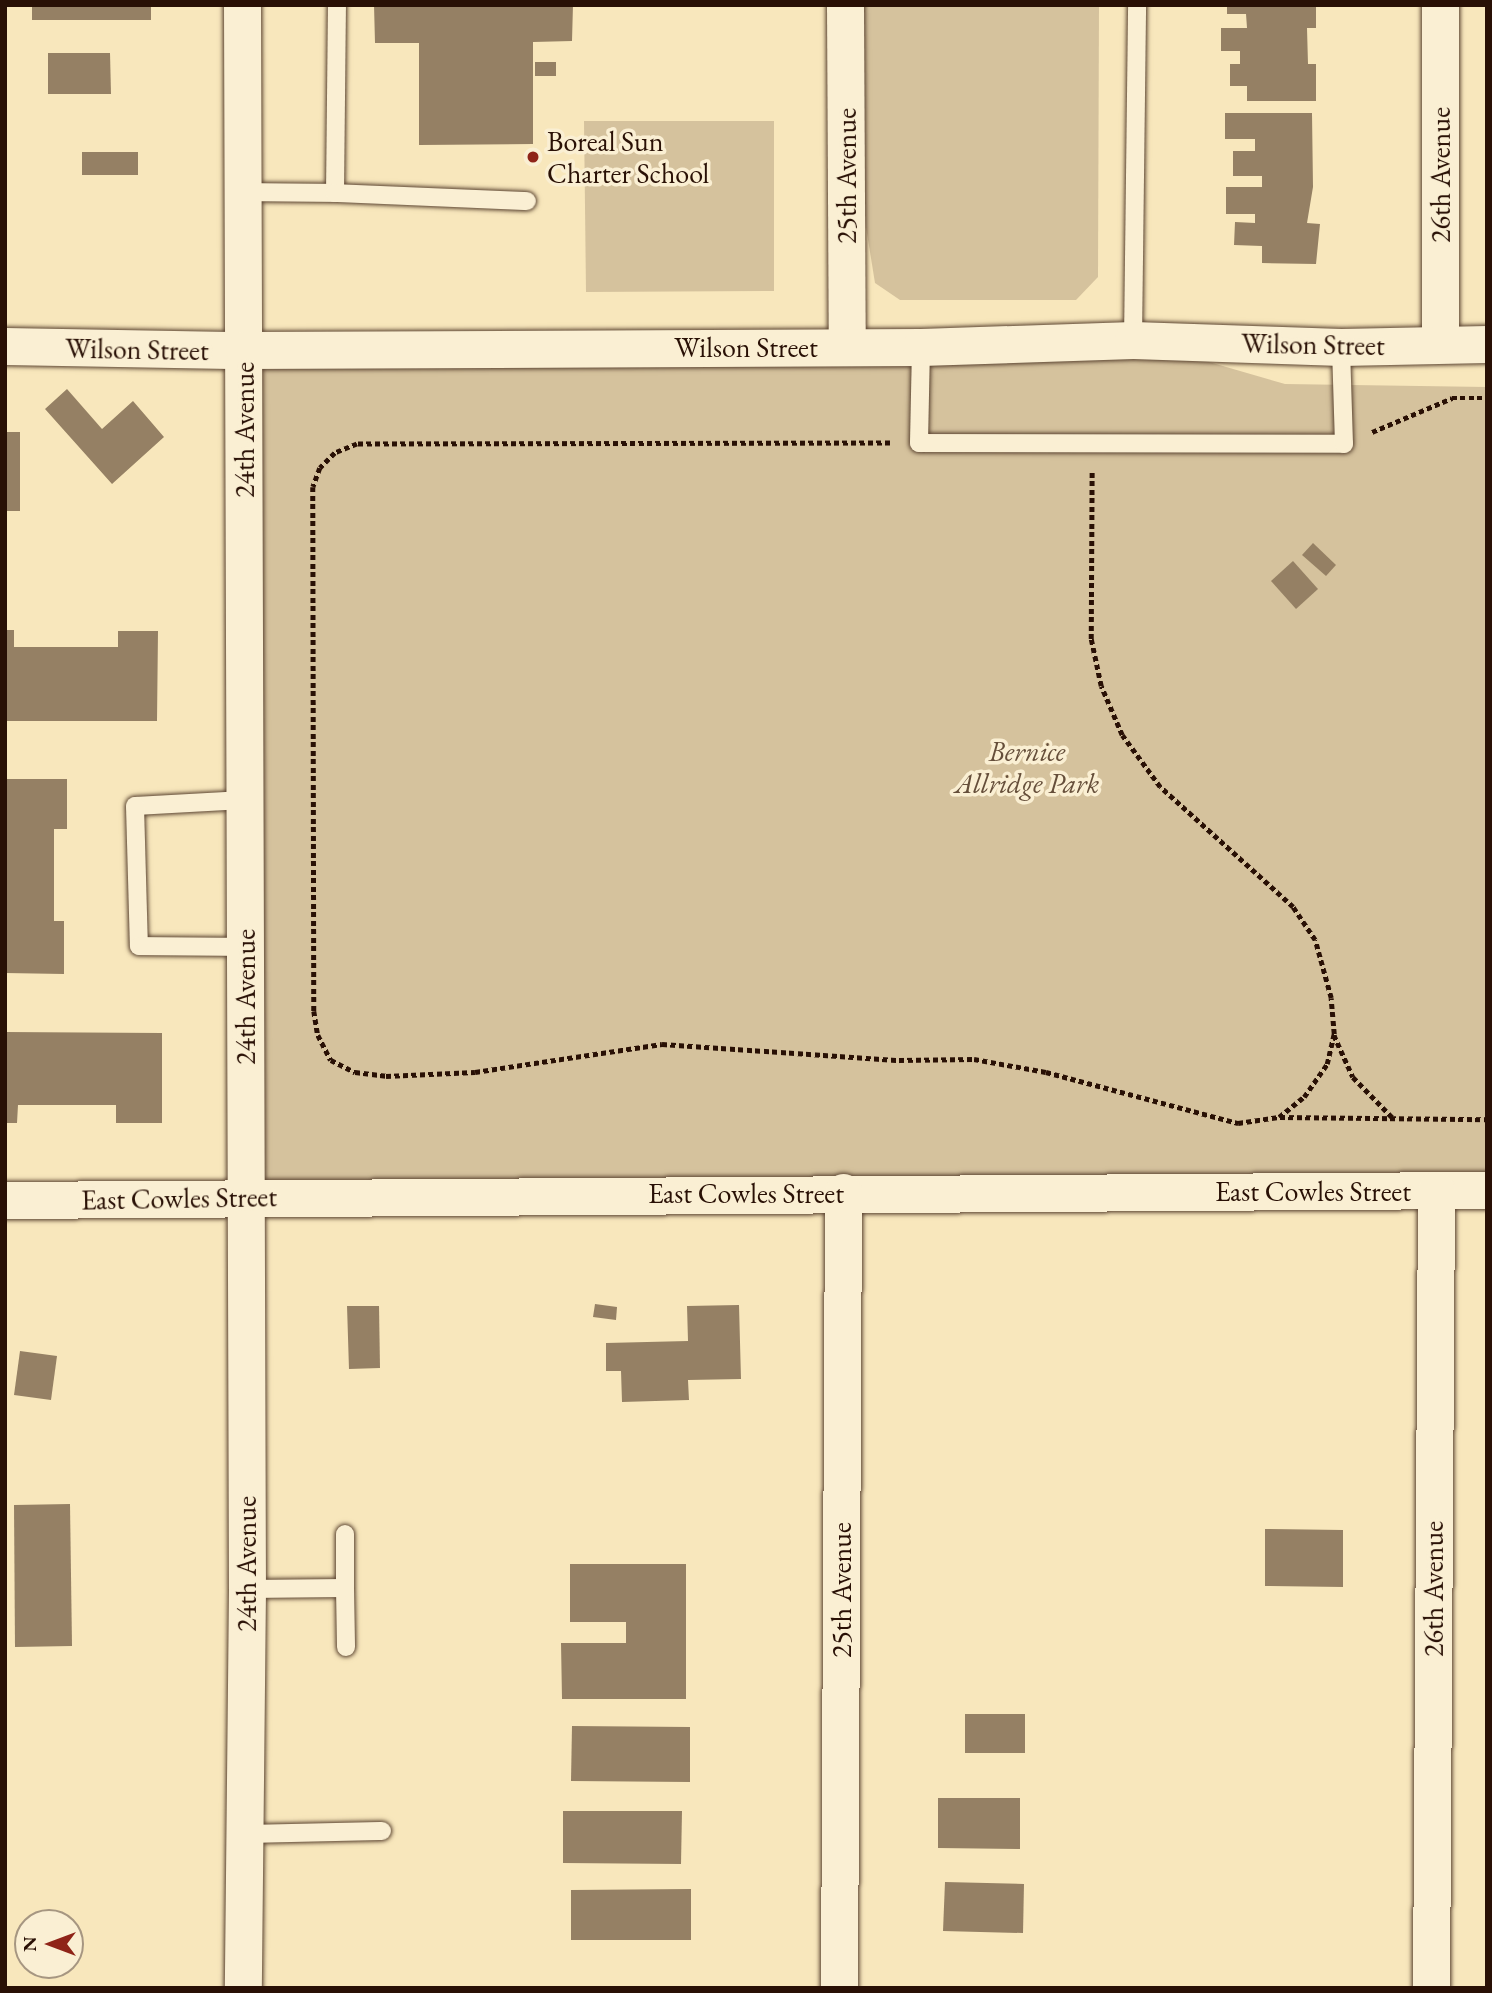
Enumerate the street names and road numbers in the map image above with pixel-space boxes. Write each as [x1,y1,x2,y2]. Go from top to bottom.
street label: 26th Avenue [1423,107,1457,243]
street label: 25th Avenue [829,108,863,244]
street label: Wilson Street [1241,326,1385,362]
street label: Wilson Street [674,330,818,364]
street label: Wilson Street [65,331,209,367]
street label: 24th Avenue [227,362,261,498]
street label: 24th Avenue [228,929,262,1065]
street label: East Cowles Street [1215,1174,1411,1208]
street label: East Cowles Street [648,1176,844,1210]
street label: East Cowles Street [81,1179,277,1217]
street label: 24th Avenue [229,1496,263,1632]
street label: 26th Avenue [1416,1521,1450,1657]
street label: 25th Avenue [824,1522,858,1658]

